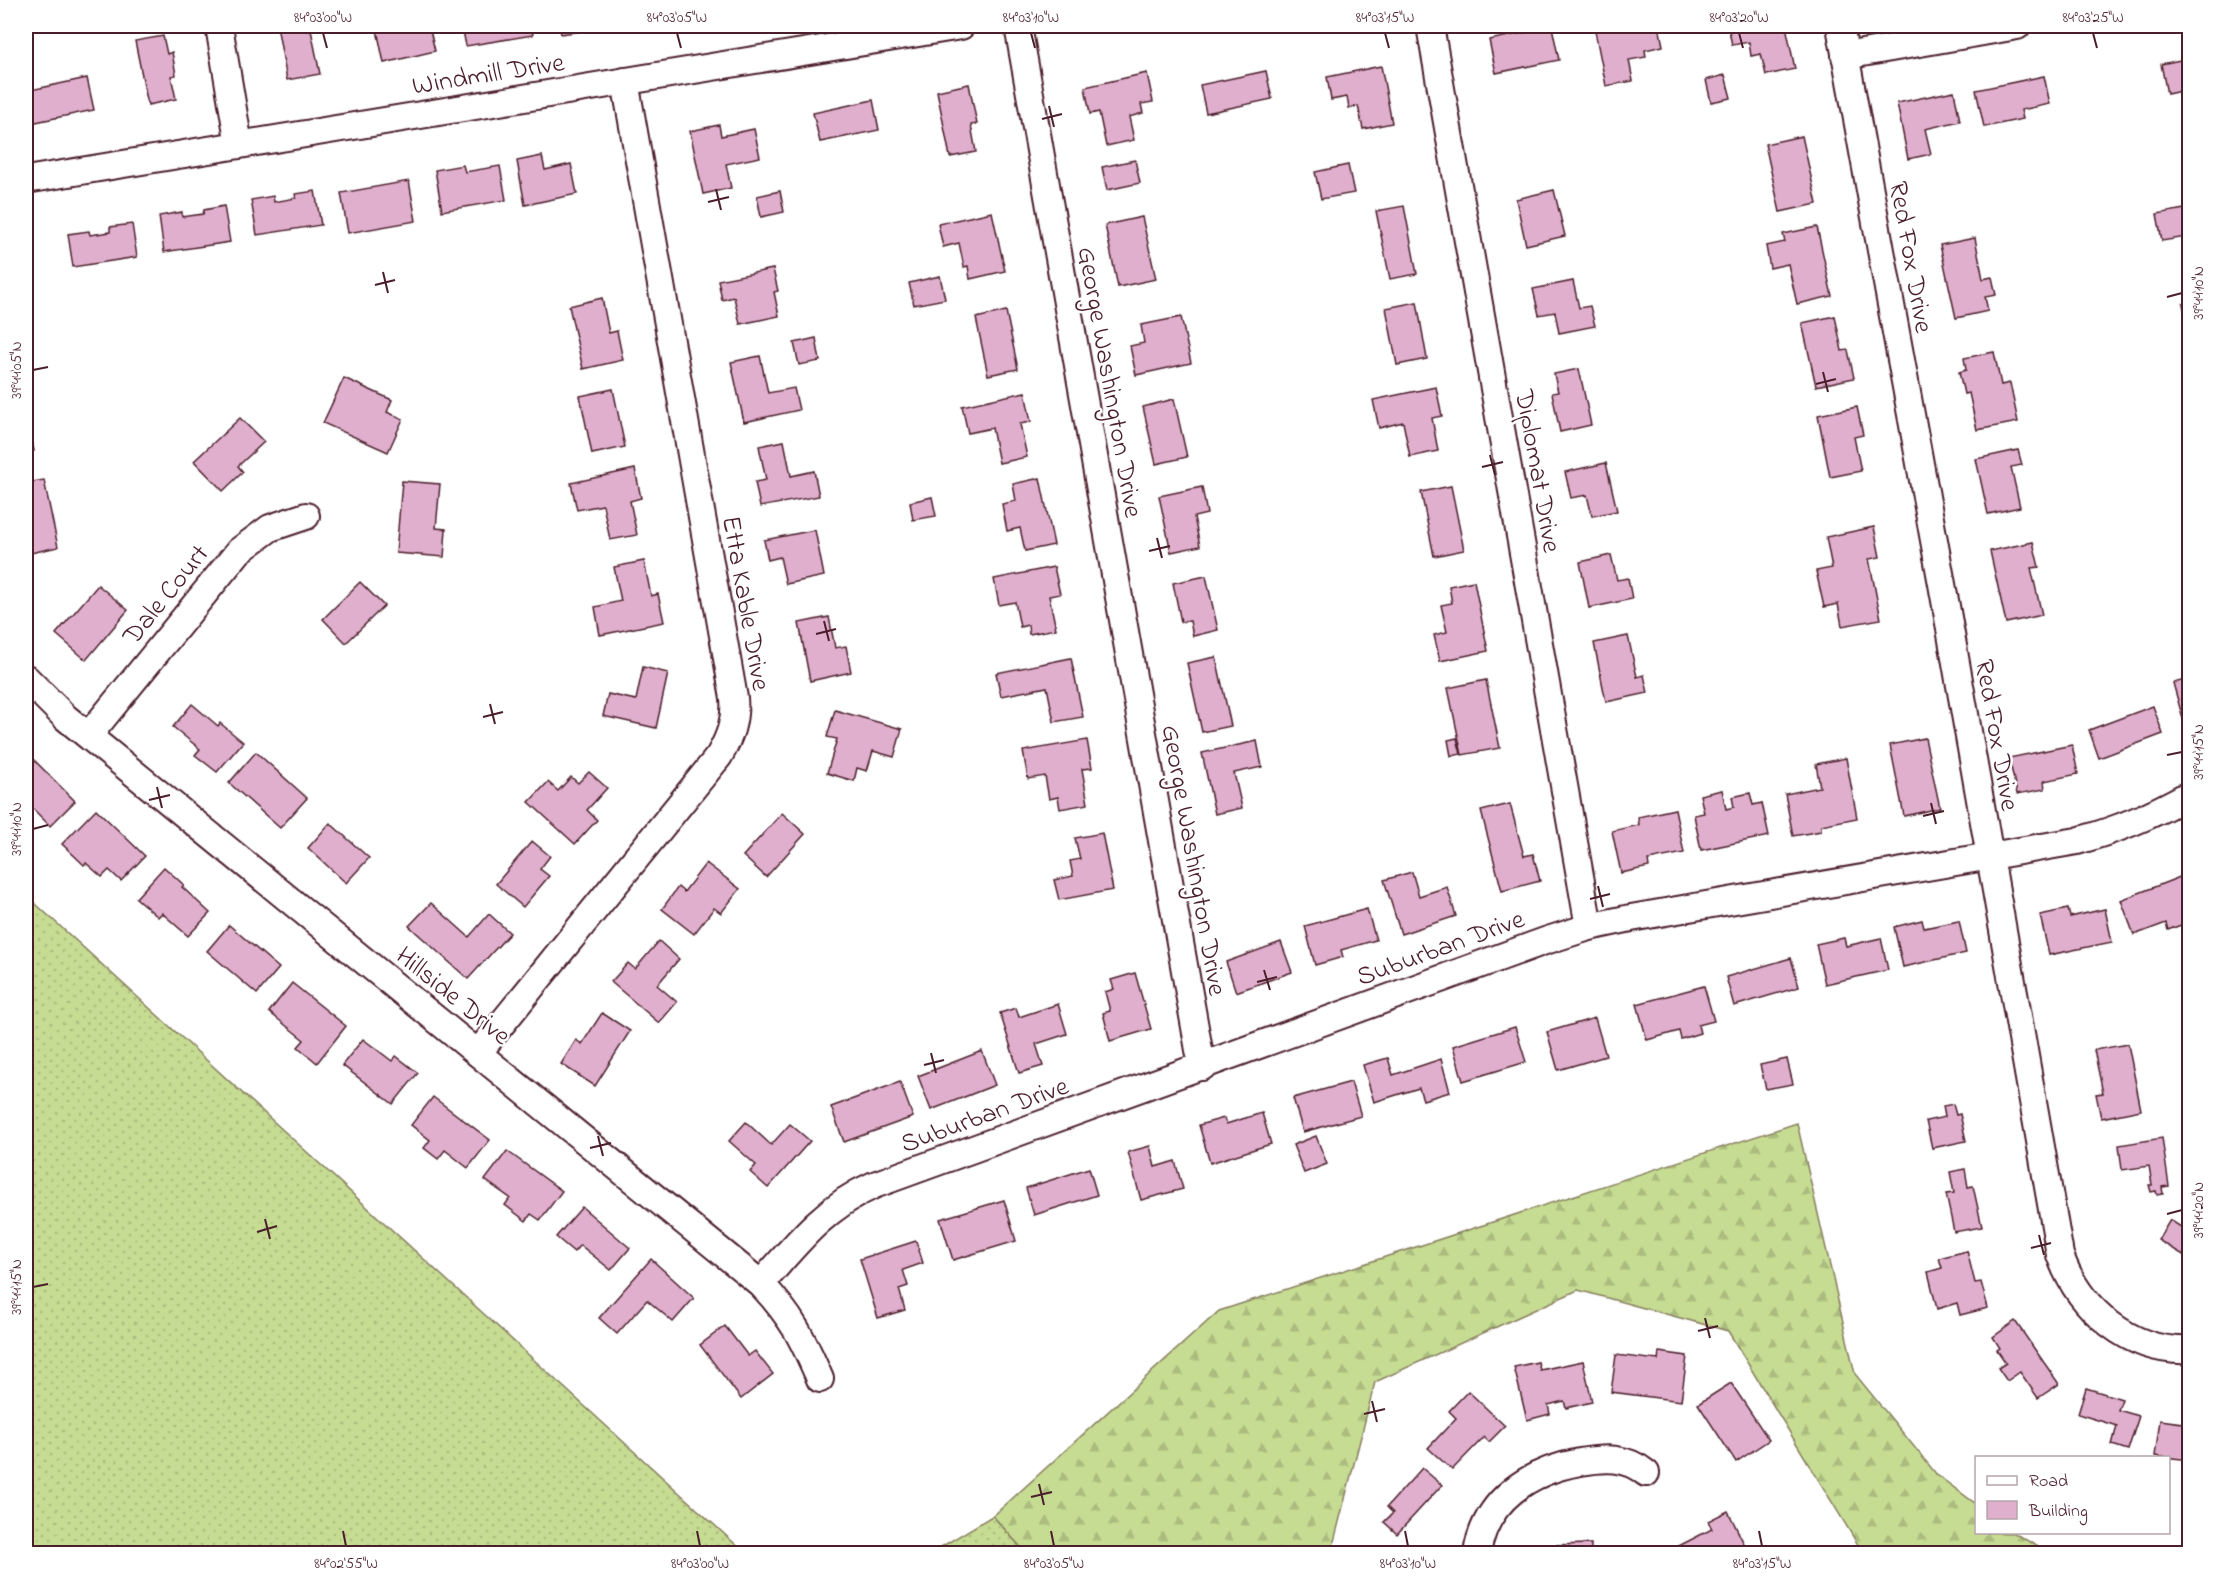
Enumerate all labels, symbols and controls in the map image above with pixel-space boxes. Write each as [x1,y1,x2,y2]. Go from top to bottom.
text: 84°03'00"W [294,7,352,29]
text: 84°03'05"W [647,7,707,29]
text: 84°03'10"W [1003,7,1059,29]
text: 84°03'15"W [1356,7,1414,29]
text: 84°03'20"W [1709,7,1769,29]
text: 84°03'25"W [2062,7,2124,29]
street label: Windmill Drive [409,44,568,107]
street label: Red Fox Drive [1877,179,1942,337]
street label: George Washington Drive [1066,244,1152,522]
text: 39°44'10"N [2188,266,2210,320]
text: 39°44'05"N [6,341,28,399]
street label: Diplomat Drive [1503,386,1570,557]
street label: Etta Kable Drive [710,513,779,695]
street label: Dale Court [114,537,220,655]
street label: Red Fox Drive [1963,657,2028,815]
street label: George Washington Drive [1150,722,1236,1000]
text: 39°44'15"N [2188,724,2210,780]
text: 39°44'10"N [6,802,28,856]
street label: Suburban Drive [1352,901,1531,998]
street label: Hillside Drive [386,938,519,1056]
street label: Suburban Drive [896,1068,1075,1165]
text: 39°44'20"N [2188,1182,2210,1238]
text: 39°44'15"N [6,1259,28,1315]
legend [1975,1456,2170,1534]
text: Road [2029,1469,2068,1495]
text: Building [2028,1499,2088,1526]
text: 84°02'55"W [314,1553,378,1575]
text: 84°03'00"W [671,1553,729,1575]
text: 84°03'05"W [1024,1553,1084,1575]
text: 84°03'10"W [1380,1553,1436,1575]
text: 84°03'15"W [1733,1553,1791,1575]

